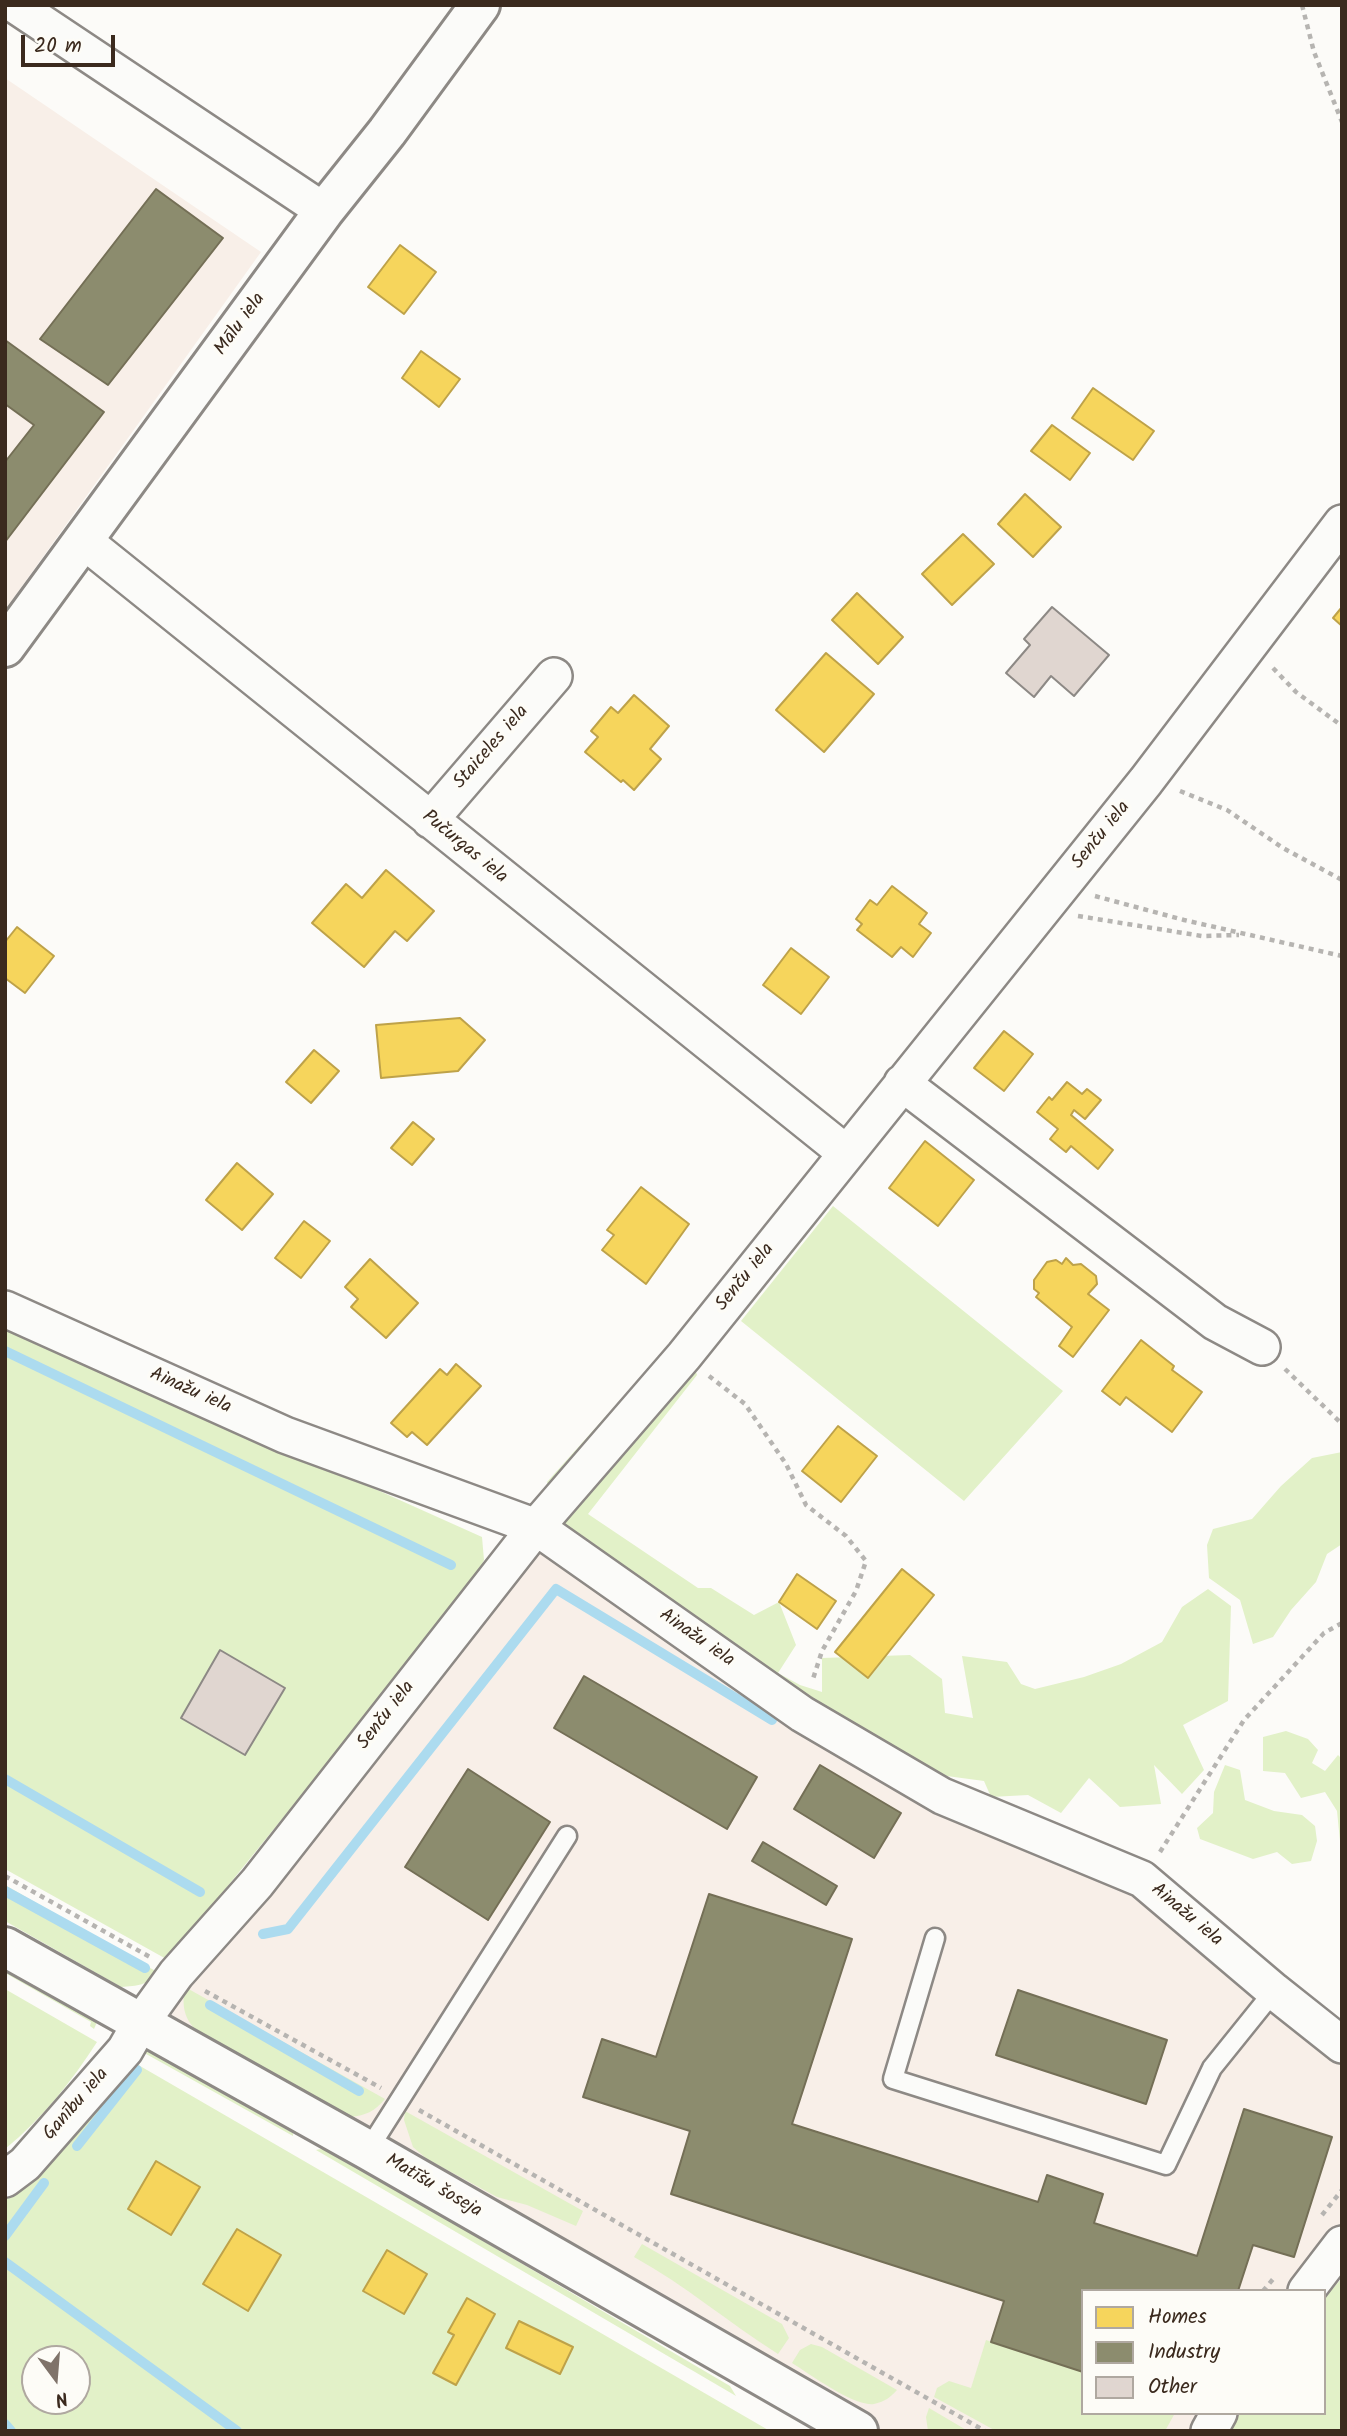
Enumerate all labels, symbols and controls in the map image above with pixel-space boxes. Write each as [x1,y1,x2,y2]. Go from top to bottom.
scale bar [24,21,119,65]
text: 20 m [34,30,82,63]
street label: Mālu iela [211,289,271,361]
street label: Staiceles iela [449,701,535,795]
street label: Senču iela [1068,797,1136,875]
street label: Pučurgas iela [417,807,511,889]
street label: Senču iela [712,1239,780,1317]
street label: Ainažu iela [146,1364,234,1420]
street label: Ainažu iela [654,1605,738,1673]
street label: Senču iela [353,1677,421,1755]
street label: Ainažu iela [1145,1879,1227,1953]
street label: Ganību iela [39,2064,115,2146]
street label: Matīšu šoseja [381,2150,485,2224]
legend [1081,2289,1326,2415]
text: Homes [1148,2301,1207,2334]
text: Industry [1148,2336,1220,2369]
north arrow [21,2345,91,2415]
text: Other [1148,2371,1197,2404]
text: N [51,2382,71,2414]

